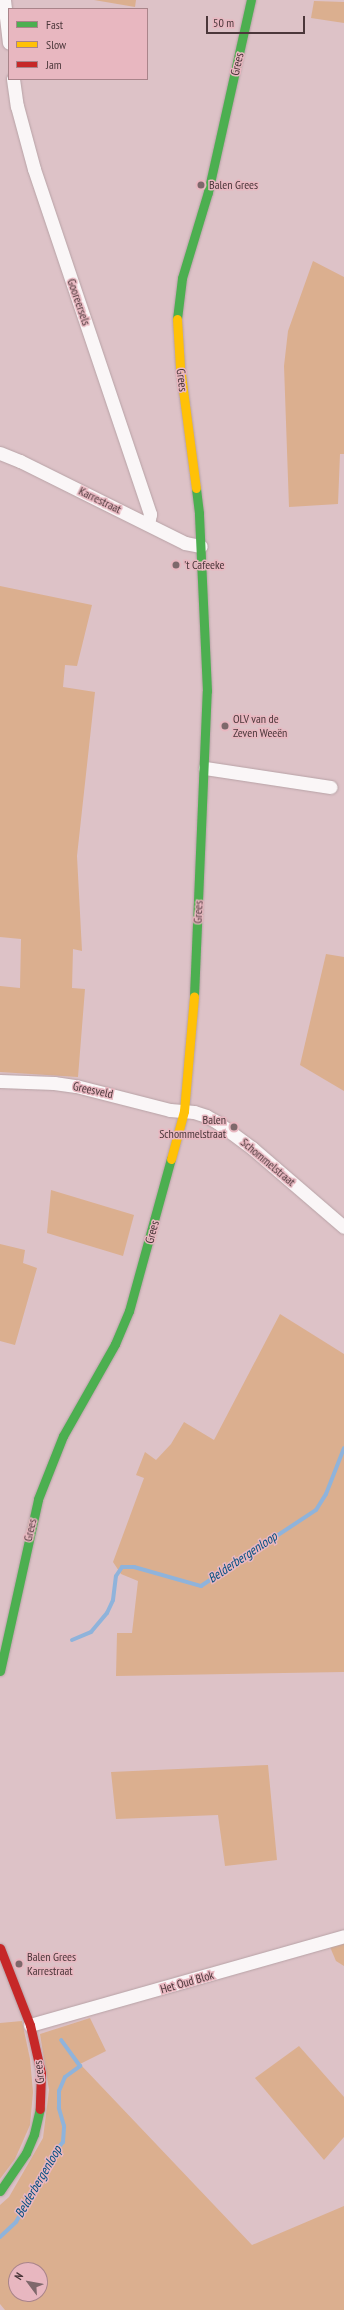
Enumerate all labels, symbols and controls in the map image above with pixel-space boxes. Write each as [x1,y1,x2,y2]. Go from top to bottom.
legend [8,8,148,80]
scale bar [208,8,307,34]
text: 50 m [213,15,234,30]
text: Fast [46,17,63,32]
text: Slow [46,37,66,52]
street label: Grees [227,51,247,77]
text: Jam [46,57,62,72]
place label: Balen Grees [209,178,258,192]
marker: Balen Grees [196,180,206,190]
street label: Gooreersels [64,277,94,327]
street label: Grees [173,368,191,392]
street label: Karrestraat [76,484,124,516]
place label: 't Cafeeke [184,558,224,572]
marker: 't Cafeeke [171,560,181,570]
place label: OLV van de Zeven Weeën [233,712,288,740]
marker: OLV van de Zeven Weeën [220,721,230,731]
street label: Grees [190,900,206,924]
street label: Greesveld [72,1079,114,1101]
place label: Balen Schommelstraat [159,1113,226,1141]
marker: Balen Schommelstraat [229,1122,239,1132]
street label: Schommelstraat [238,1135,298,1189]
street label: Grees [142,1219,162,1245]
street label: Grees [20,1517,40,1543]
water label: Belderbergenloop [205,1529,281,1587]
place label: Balen Grees Karrestraat [27,1950,76,1978]
marker: Balen Grees Karrestraat [14,1959,24,1969]
street label: Het Oud Blok [159,1967,215,1997]
street label: Grees [31,2060,47,2084]
water label: Belderbergenloop [12,2143,66,2221]
north arrow [8,2262,48,2302]
text: N [11,2270,26,2282]

